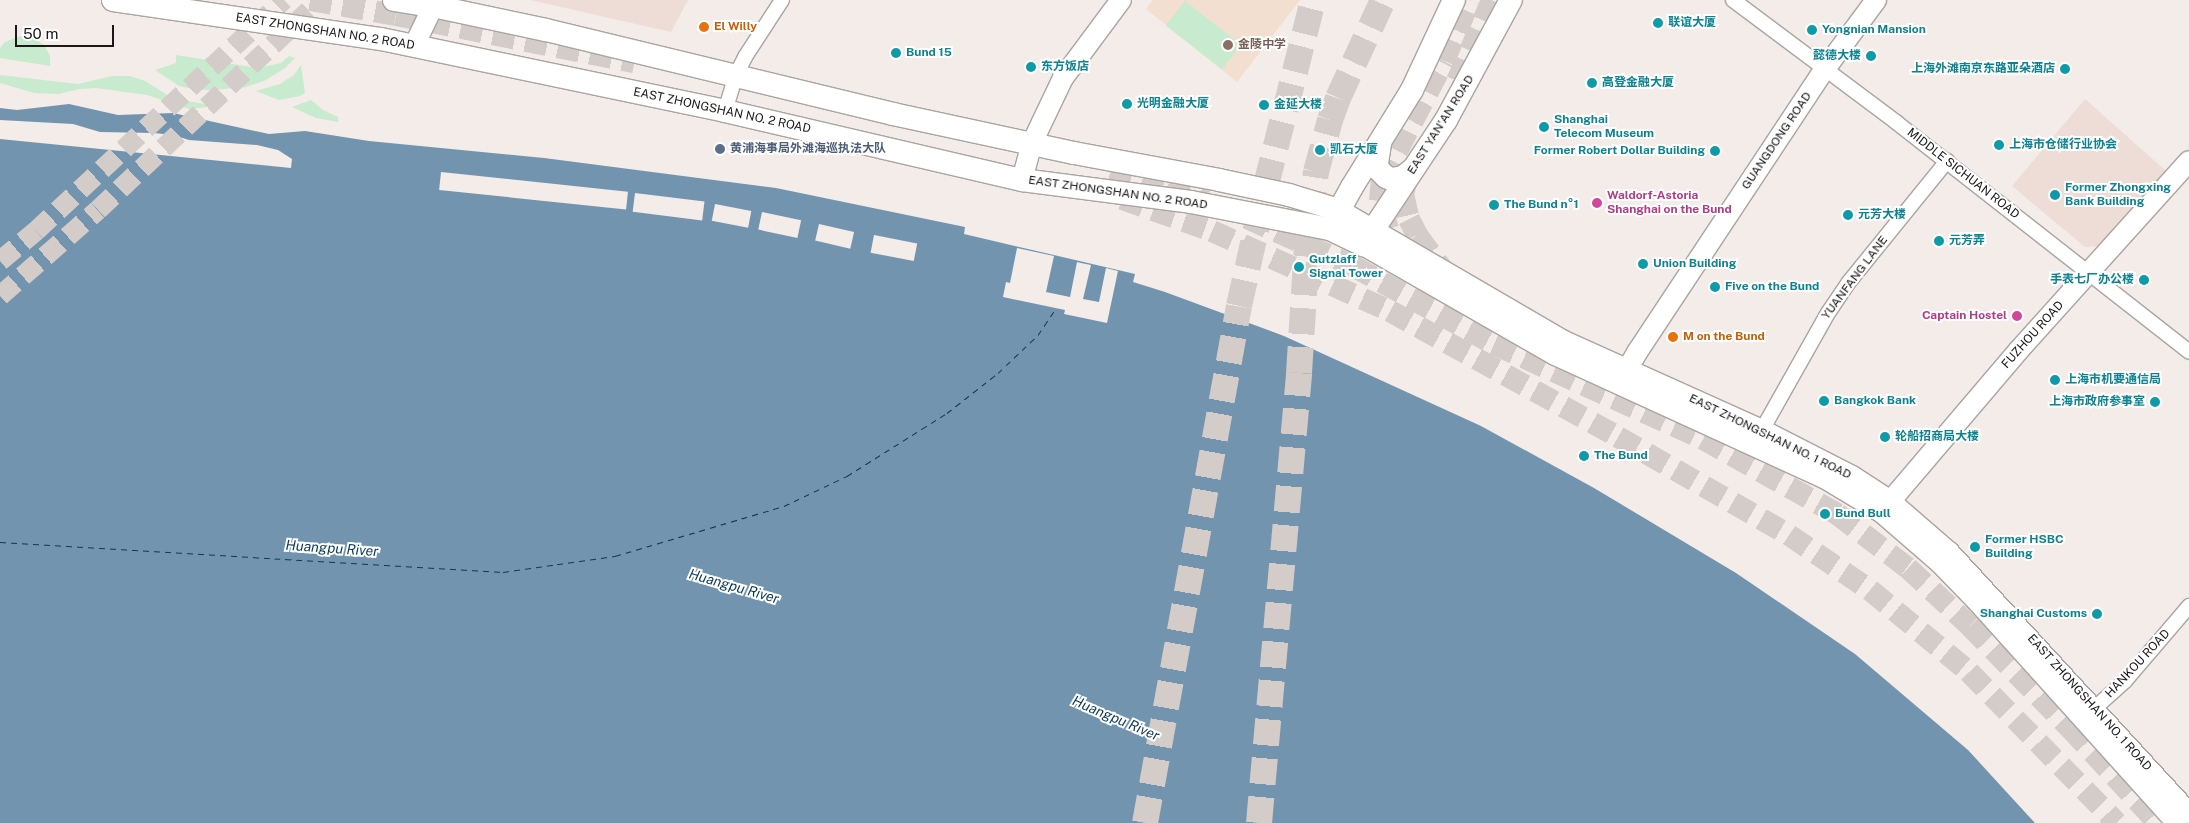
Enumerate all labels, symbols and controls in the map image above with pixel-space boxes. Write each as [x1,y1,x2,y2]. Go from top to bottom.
street label: EAST ZHONGSHAN NO. 2 ROAD [234,11,416,53]
scale bar [18,15,116,47]
place label: 联谊大厦 [1668,16,1716,30]
marker: 联谊大厦 [1652,17,1664,29]
place label: El Willy [714,20,757,34]
marker: El Willy [698,21,710,33]
place label: Yongnian Mansion [1822,23,1926,37]
marker: Yongnian Mansion [1806,24,1818,36]
text: 50 m [23,25,58,42]
place label: 金陵中学 [1238,38,1286,52]
marker: 金陵中学 [1222,39,1234,51]
place label: Bund 15 [906,46,952,60]
marker: Bund 15 [890,47,902,59]
place label: 懿德大楼 [1813,49,1861,63]
marker: 懿德大楼 [1865,50,1877,62]
place label: 东方饭店 [1041,60,1089,74]
marker: 东方饭店 [1025,61,1037,73]
place label: 上海外滩南京东路亚朵酒店 [1911,62,2055,76]
marker: 上海外滩南京东路亚朵酒店 [2059,63,2071,75]
street label: EAST YAN'AN ROAD [1405,73,1477,177]
place label: 高登金融大厦 [1602,76,1674,90]
marker: 高登金融大厦 [1586,77,1598,89]
street label: EAST ZHONGSHAN NO. 2 ROAD [632,85,812,137]
street label: GUANGDONG ROAD [1739,90,1815,192]
place label: 光明金融大厦 [1137,97,1209,111]
marker: 光明金融大厦 [1121,98,1133,110]
place label: 金延大楼 [1274,98,1322,112]
marker: 金延大楼 [1258,99,1270,111]
place label: Shanghai Telecom Museum [1554,113,1654,141]
marker: Shanghai Telecom Museum [1538,121,1550,133]
street label: MIDDLE SICHUAN ROAD [1904,126,2022,222]
place label: 上海市仓储行业协会 [2009,138,2117,152]
marker: 上海市仓储行业协会 [1993,139,2005,151]
place label: 黄浦海事局外滩海巡执法大队 [730,142,886,156]
marker: 黄浦海事局外滩海巡执法大队 [714,143,726,155]
place label: 凯石大厦 [1330,143,1378,157]
marker: 凯石大厦 [1314,144,1326,156]
place label: Former Robert Dollar Building [1534,144,1705,158]
marker: Former Robert Dollar Building [1709,145,1721,157]
street label: EAST ZHONGSHAN NO. 2 ROAD [1027,173,1209,213]
place label: Former Zhongxing Bank Building [2065,181,2171,209]
place label: Waldorf-Astoria Shanghai on the Bund [1607,189,1732,217]
marker: Former Zhongxing Bank Building [2049,189,2061,201]
marker: Waldorf-Astoria Shanghai on the Bund [1591,197,1603,209]
place label: The Bund n°1 [1504,198,1579,212]
marker: The Bund n°1 [1488,199,1500,211]
place label: 元芳大楼 [1858,208,1906,222]
marker: 元芳大楼 [1842,209,1854,221]
street label: YUANFANG LANE [1819,233,1891,323]
place label: 元芳弄 [1949,234,1985,248]
marker: 元芳弄 [1933,235,1945,247]
place label: Gutzlaff Signal Tower [1309,253,1383,281]
place label: Union Building [1653,257,1736,271]
marker: Union Building [1637,258,1649,270]
marker: Gutzlaff Signal Tower [1293,261,1305,273]
place label: 手表七厂办公楼 [2050,273,2134,287]
marker: 手表七厂办公楼 [2138,274,2150,286]
place label: Five on the Bund [1725,280,1820,294]
marker: Five on the Bund [1709,281,1721,293]
street label: FUZHOU ROAD [1999,298,2067,372]
place label: Captain Hostel [1922,309,2007,323]
marker: Captain Hostel [2011,310,2023,322]
place label: M on the Bund [1683,330,1765,344]
marker: M on the Bund [1667,331,1679,343]
place label: 上海市机要通信局 [2065,373,2161,387]
marker: 上海市机要通信局 [2049,374,2061,386]
street label: EAST ZHONGSHAN NO. 1 ROAD [1687,391,1853,483]
place label: Bangkok Bank [1834,394,1916,408]
marker: Bangkok Bank [1818,395,1830,407]
place label: 上海市政府参事室 [2049,395,2145,409]
marker: 上海市政府参事室 [2149,396,2161,408]
place label: 轮船招商局大楼 [1895,430,1979,444]
marker: 轮船招商局大楼 [1879,431,1891,443]
place label: The Bund [1594,449,1648,463]
marker: The Bund [1578,450,1590,462]
place label: Bund Bull [1835,507,1891,521]
marker: Bund Bull [1819,508,1831,520]
place label: Former HSBC Building [1985,533,2064,561]
water label: Huangpu River [285,536,379,560]
marker: Former HSBC Building [1969,541,1981,553]
water label: Huangpu River [687,565,781,607]
place label: Shanghai Customs [1980,607,2087,621]
marker: Shanghai Customs [2091,608,2103,620]
street label: HANKOU ROAD [2103,627,2173,701]
street label: EAST ZHONGSHAN NO. 1 ROAD [2024,632,2154,774]
water label: Huangpu River [1070,692,1162,744]

